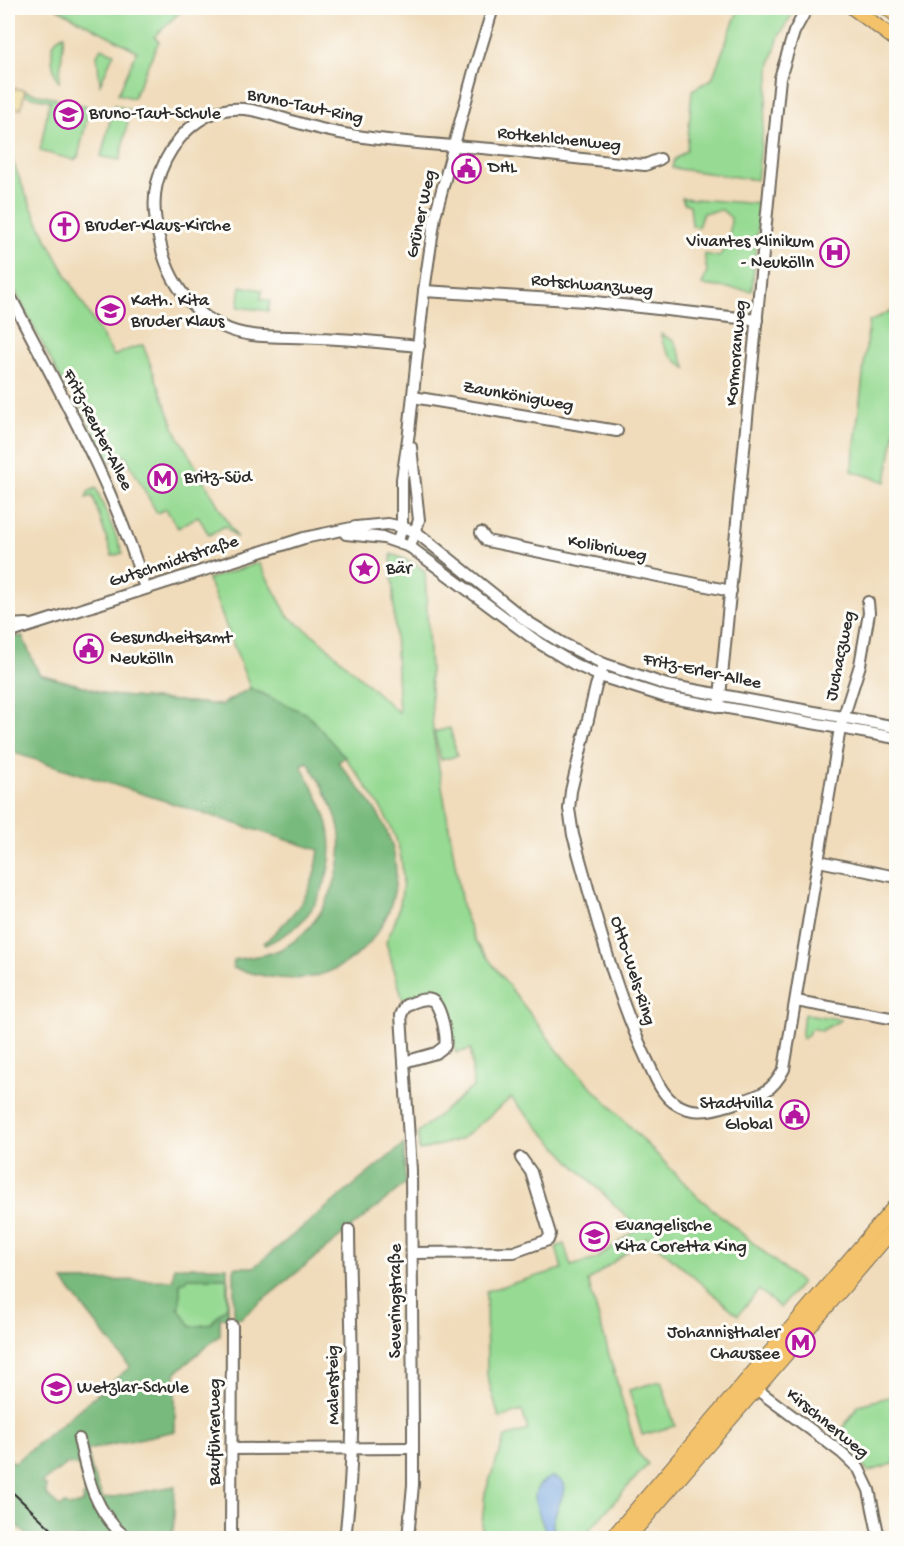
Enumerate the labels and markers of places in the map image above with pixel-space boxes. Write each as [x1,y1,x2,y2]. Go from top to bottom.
school or university icon: Bruno-Taut-Schule [52,98,84,130]
place label: Bruno-Taut-Schule [88,104,221,125]
public building icon: DHL [451,152,483,184]
place label: DHL [487,158,518,179]
church icon: Bruder-Klaus-Kirche [48,210,80,242]
place label: Bruder-Klaus-Kirche [84,216,231,237]
place label: Vivantes Klinikum - Neukölln [686,232,814,274]
hospital icon: Vivantes Klinikum - Neukölln [819,236,851,268]
place label: Kath. Kita Bruder Klaus [130,291,226,333]
school or university icon: Kath. Kita Bruder Klaus [94,295,126,327]
metro station icon: Britz-Süd [147,462,179,494]
place label: Britz-Süd [183,468,253,489]
place icon: Bär [349,553,381,585]
place label: Bär [385,559,413,580]
place label: Gesundheitsamt Neukölln [110,628,233,670]
public building icon: Gesundheitsamt Neukölln [73,632,105,664]
place label: Stadtvilla Global [700,1094,774,1136]
public building icon: Stadtvilla Global [778,1098,810,1130]
place label: Evangelische Kita Coretta King [615,1216,747,1258]
school or university icon: Evangelische Kita Coretta King [578,1220,610,1252]
place label: Johannisthaler Chaussee [667,1323,782,1365]
metro station icon: Johannisthaler Chaussee [785,1327,817,1359]
school or university icon: Wetzlar-Schule [40,1372,72,1404]
place label: Wetzlar-Schule [77,1378,189,1399]

